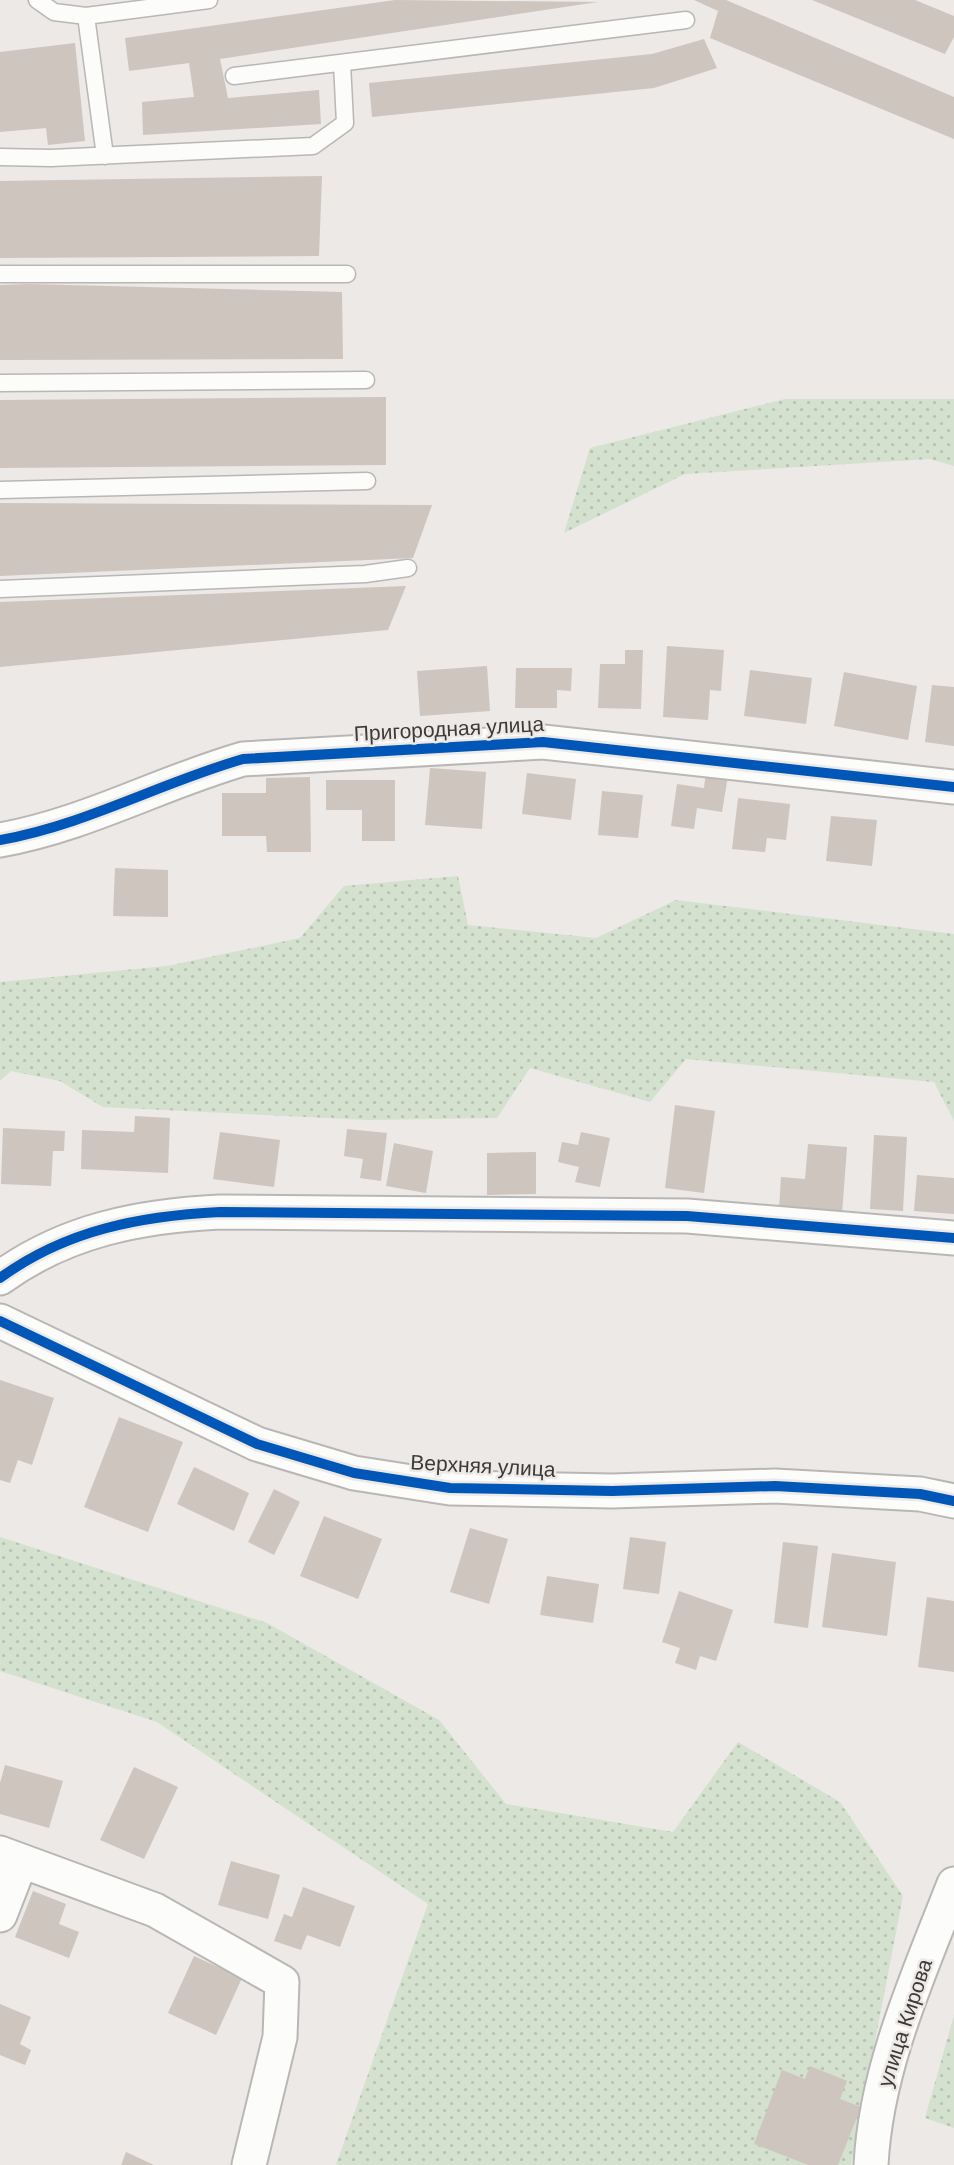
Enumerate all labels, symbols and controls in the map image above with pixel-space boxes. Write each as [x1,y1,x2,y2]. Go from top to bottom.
street label: Пригородная улица [353,710,545,748]
street label: Верхняя улица [410,1448,557,1484]
street label: улица Кирова [871,1955,939,2091]

